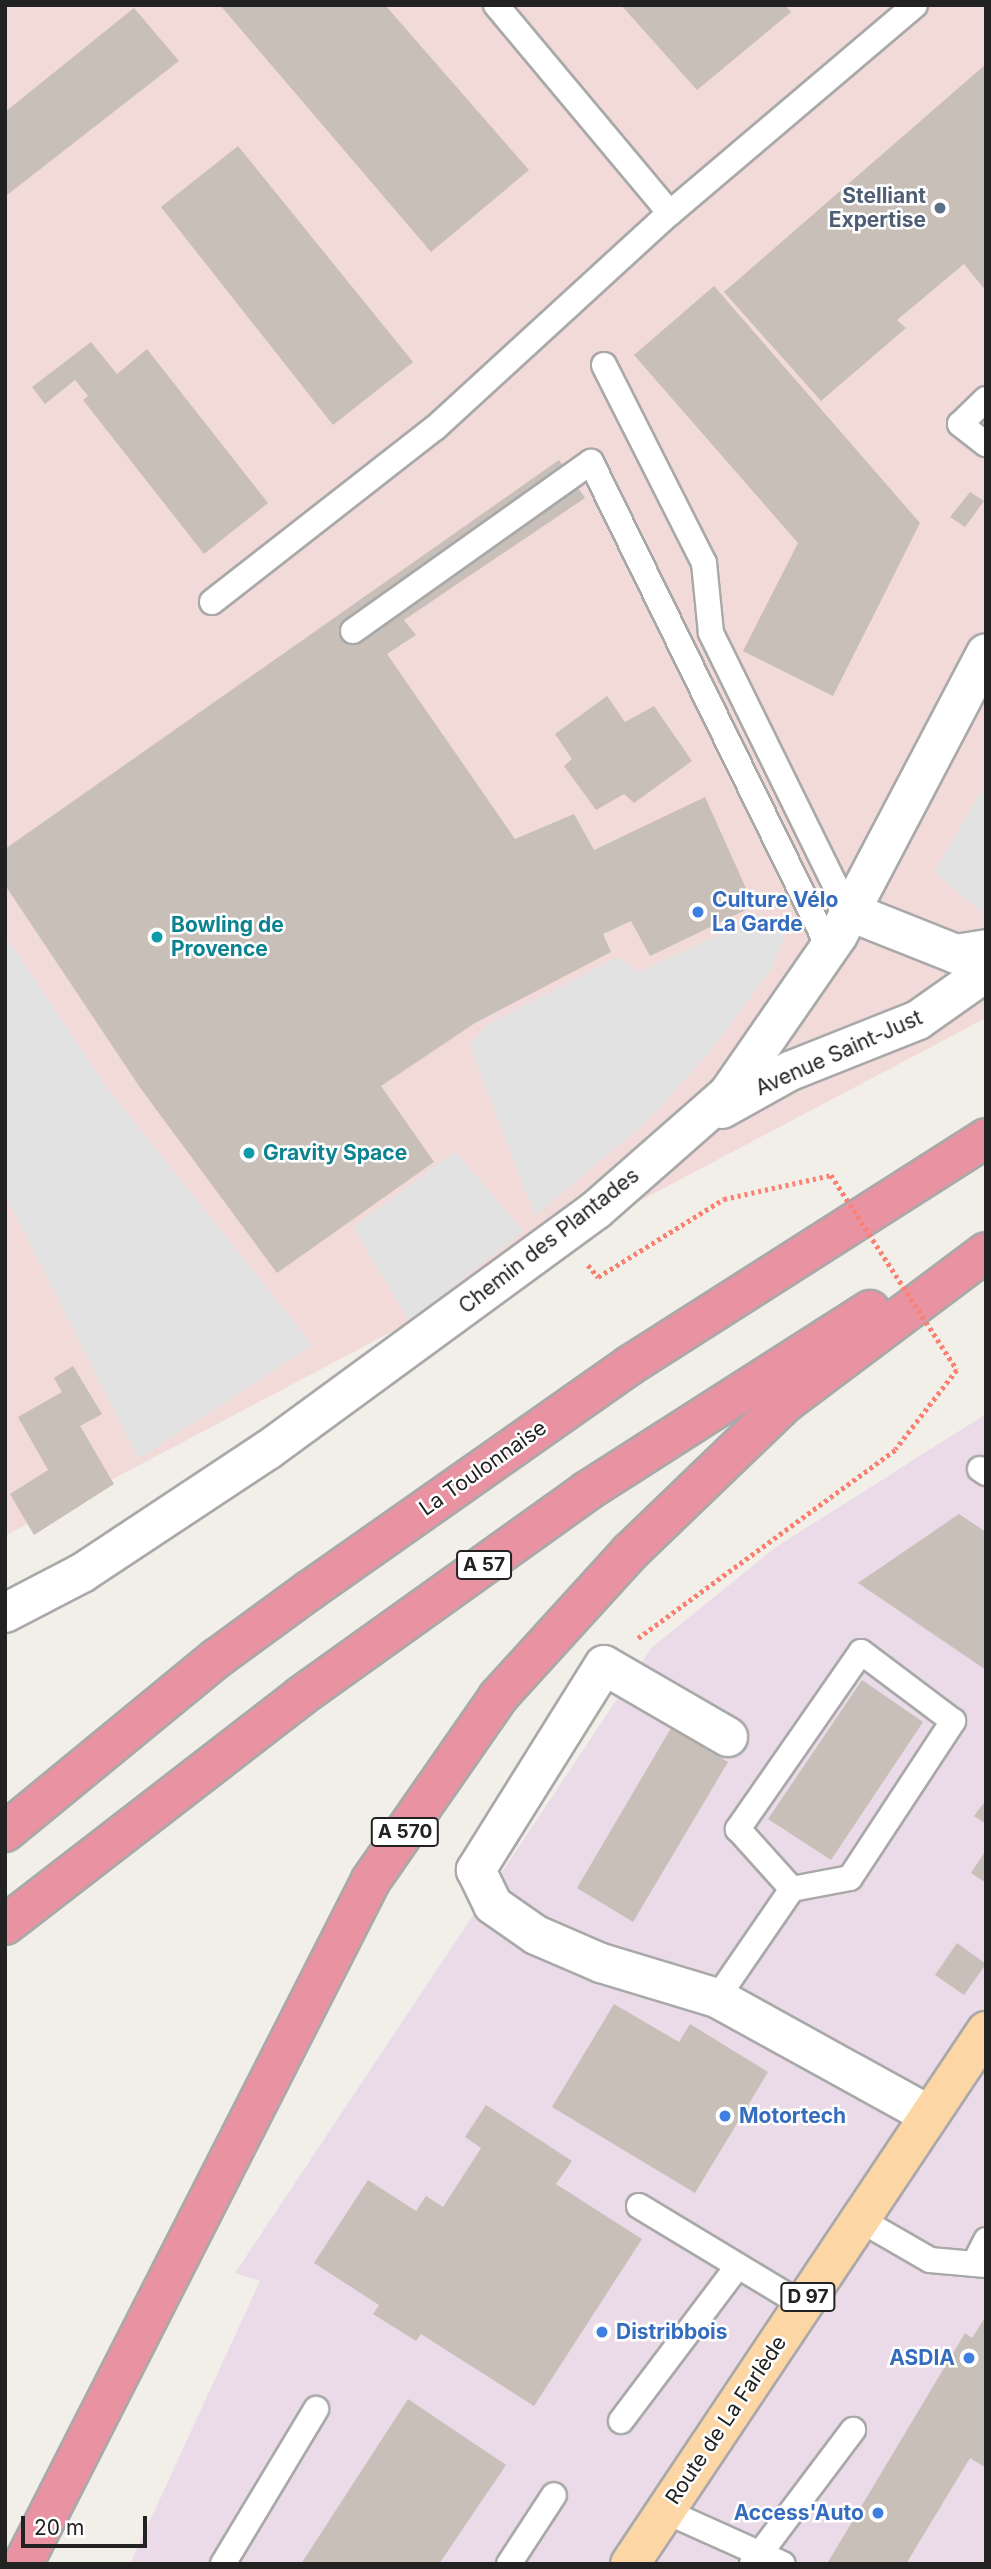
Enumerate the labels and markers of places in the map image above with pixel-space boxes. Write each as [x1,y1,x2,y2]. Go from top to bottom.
place label: Stelliant Expertise [829,183,926,233]
marker: Stelliant Expertise [932,200,948,216]
place label: Culture Vélo La Garde [712,887,838,937]
marker: Culture Vélo La Garde [690,904,706,920]
place label: Bowling de Provence [171,912,284,962]
marker: Bowling de Provence [149,929,165,945]
place label: Gravity Space [263,1140,407,1166]
marker: Gravity Space [241,1145,257,1161]
place label: Motortech [739,2103,846,2129]
marker: Motortech [717,2108,733,2124]
place label: Distribbois [616,2319,728,2345]
marker: Distribbois [594,2324,610,2340]
place label: ASDIA [889,2345,955,2371]
marker: ASDIA [961,2350,977,2366]
place label: Access'Auto [734,2500,864,2526]
marker: Access'Auto [870,2505,886,2521]

